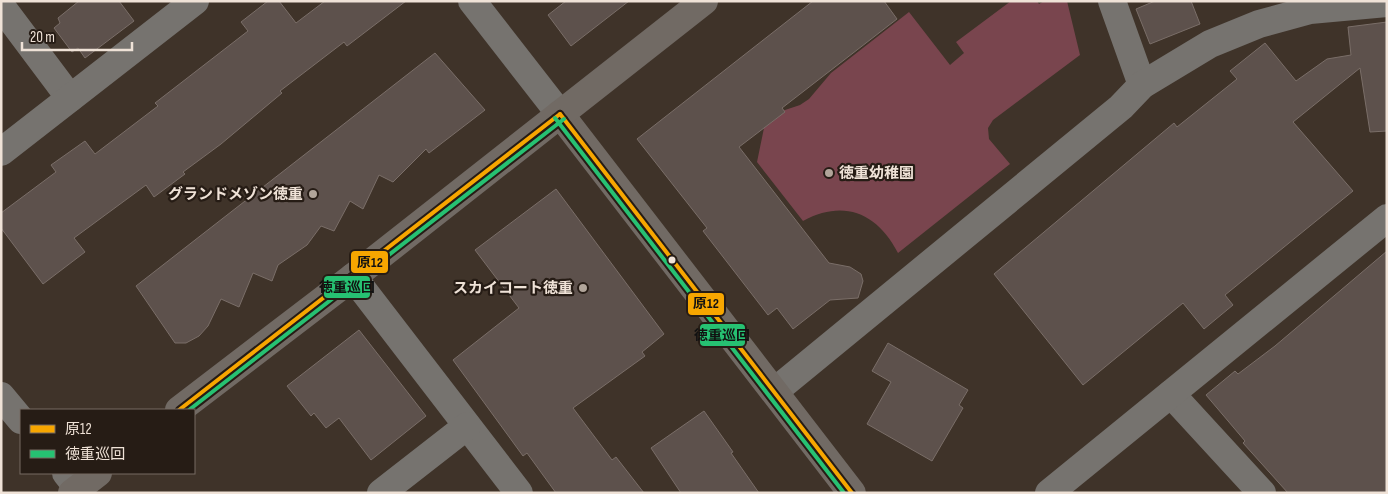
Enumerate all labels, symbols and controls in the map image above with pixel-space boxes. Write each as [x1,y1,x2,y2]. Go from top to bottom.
scale bar [22,20,132,52]
text: 20 m [30,28,55,47]
place label: 徳重幼稚園 [839,164,914,183]
marker: 徳重幼稚園 [823,167,835,179]
place label: グランドメゾン徳重 [168,185,303,204]
marker: グランドメゾン徳重 [307,188,319,200]
line badge: 原12 [350,250,389,274]
text: 原12 [357,254,383,271]
unlabelled marker [667,255,677,265]
line badge: 徳重巡回 [323,275,371,299]
text: 徳重巡回 [319,279,375,296]
place label: スカイコート徳重 [453,279,573,298]
marker: スカイコート徳重 [577,282,589,294]
line badge: 原12 [687,292,725,316]
text: 原12 [693,295,719,312]
line badge: 徳重巡回 [699,323,746,347]
text: 徳重巡回 [694,327,750,344]
legend [20,409,195,474]
text: 原12 [65,420,92,439]
text: 徳重巡回 [65,445,125,464]

